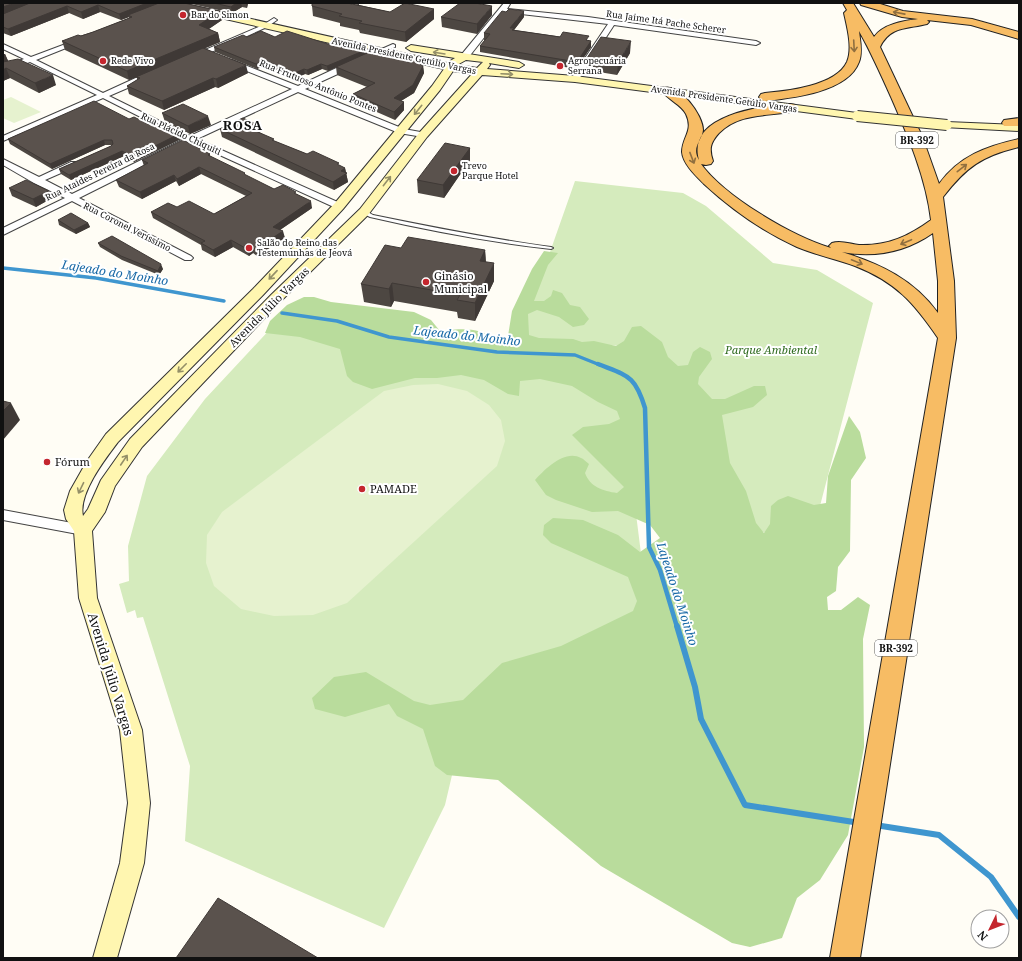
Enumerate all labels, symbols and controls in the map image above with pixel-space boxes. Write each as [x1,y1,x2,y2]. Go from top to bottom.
street label: Rua Jaime Itá Pache Scherer [605,7,727,36]
place label: Bar do Simon [191,8,249,21]
one-way arrow [893,9,906,17]
marker: Bar do Simon [178,10,188,20]
street label: Avenida Presidente Getúlio Vargas [331,34,478,77]
one-way arrow [850,39,857,52]
one-way arrow [433,48,446,56]
place label: Rede Vivo [111,54,154,67]
place label: Agropecuária Serrana [568,54,626,77]
marker: Rede Vivo [98,56,108,66]
street label: Rua Frutuoso Antônio Pontes [258,56,379,115]
marker: Agropecuária Serrana [555,61,565,71]
one-way arrow [500,70,513,77]
street label: Avenida Presidente Getúlio Vargas [650,82,798,115]
one-way arrow [414,105,422,116]
street label: Rua Plácido Chiquiti [139,109,223,158]
district label: ROSA [223,116,263,134]
road number: BR-392 [896,132,938,148]
street label: Rua Ataides Pereira da Rosa [43,139,157,204]
one-way arrow [689,152,697,164]
place label: Trevo Parque Hotel [462,159,518,182]
one-way arrow [956,163,967,172]
marker: Trevo Parque Hotel [449,166,459,176]
one-way arrow [383,175,392,186]
street label: Rua Coronel Veríssimo [81,199,173,254]
place label: Salão do Reino das Testemunhas de Jeová [257,236,352,259]
one-way arrow [900,239,912,246]
marker: Salão do Reino das Testemunhas de Jeová [244,243,254,253]
water label: Lajeado do Moinho [60,256,170,289]
one-way arrow [851,259,863,267]
street label: Avenida Júlio Vargas [225,263,312,350]
place label: Ginásio Municipal [434,268,488,296]
one-way arrow [269,270,278,280]
marker: Ginásio Municipal [421,277,431,287]
water label: Lajeado do Moinho [412,321,522,350]
park label: Parque Ambiental [724,342,818,357]
one-way arrow [177,363,187,373]
place label: Fórum [55,454,91,469]
one-way arrow [120,455,128,466]
marker: Fórum [42,457,52,467]
one-way arrow [77,481,84,493]
place label: PAMADE [370,481,417,496]
marker: PAMADE [357,484,367,494]
water label: Lajeado do Moinho [652,539,702,648]
street label: Avenida Júlio Vargas [84,610,138,738]
road number: BR-392 [875,640,917,656]
north arrow [970,909,1010,949]
text: N [974,928,991,944]

